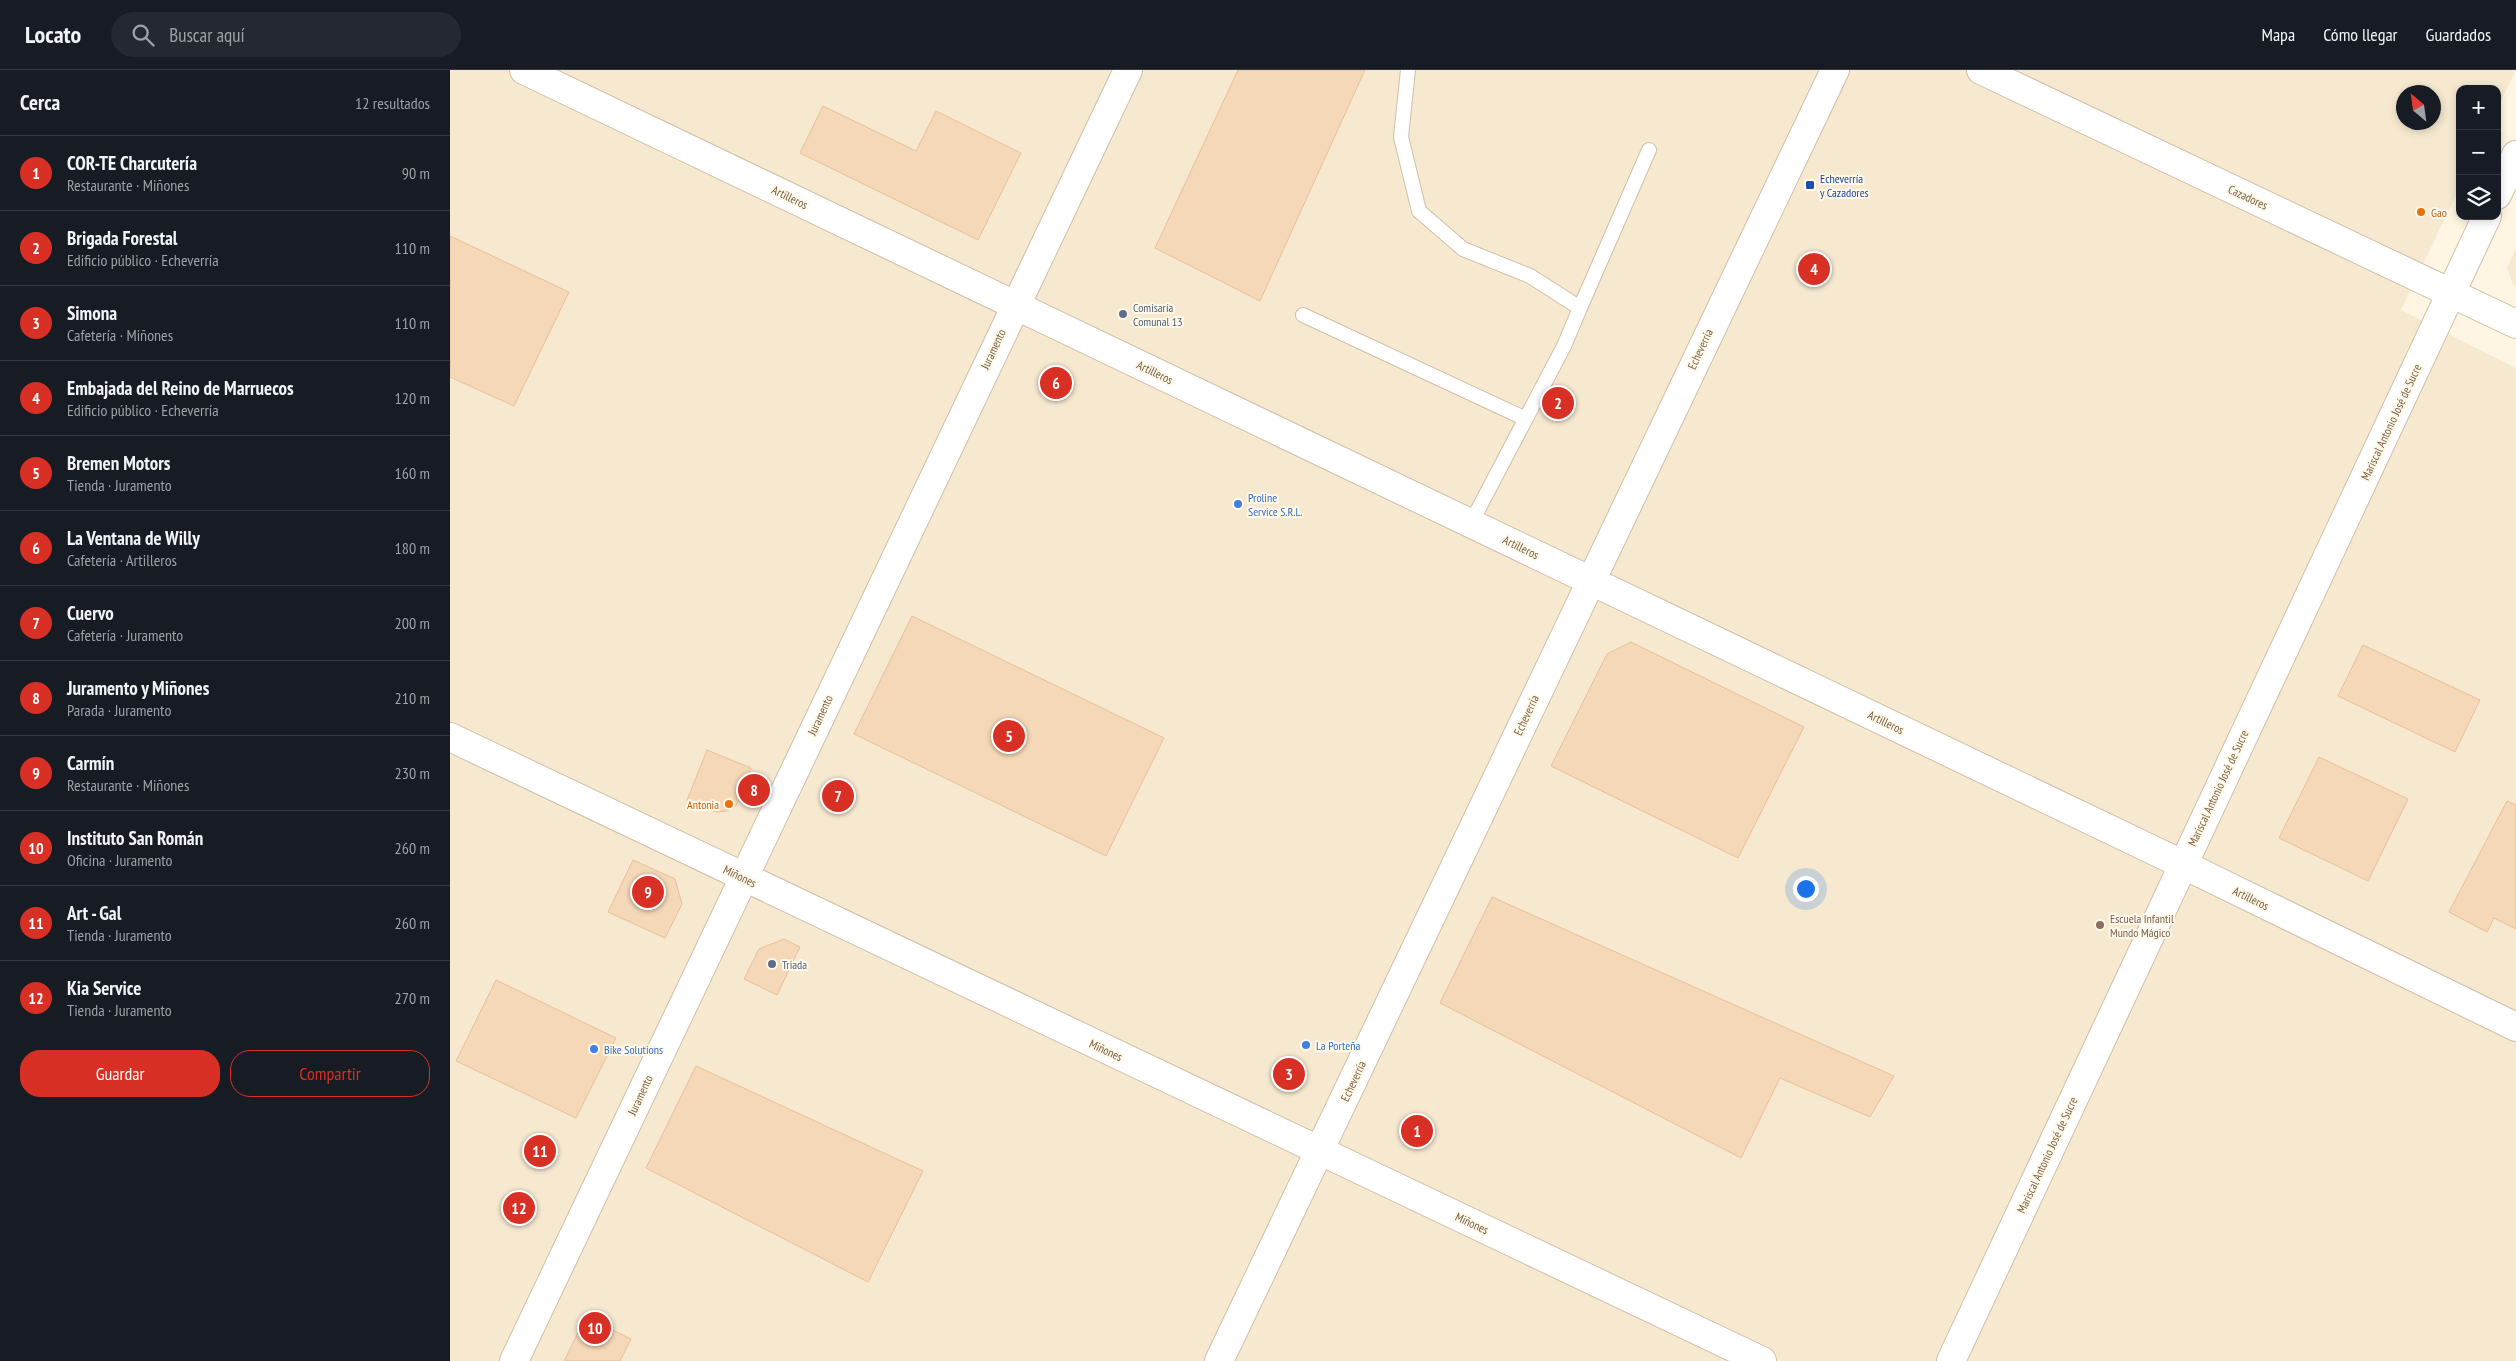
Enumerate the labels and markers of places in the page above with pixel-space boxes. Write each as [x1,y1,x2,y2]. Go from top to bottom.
place label: Echeverría y Cazadores [1820,171,1869,200]
marker: Echeverría y Cazadores [1804,179,1816,191]
place label: Gao [2431,205,2447,220]
marker: Gao [2415,206,2427,218]
pin: 4 [1798,250,1830,288]
place label: Comisaría Comunal 13 [1133,300,1183,329]
marker: Comisaría Comunal 13 [1117,308,1129,320]
pin: 6 [1040,364,1072,402]
pin: 2 [1542,384,1574,422]
place label: Proline Service S.R.L. [1248,490,1303,519]
marker: Proline Service S.R.L. [1232,498,1244,510]
pin: 5 [993,717,1025,755]
pin: 8 [738,771,770,809]
pin: 7 [822,777,854,815]
place label: Antonia [687,797,719,812]
marker: Antonia [723,798,735,810]
pin: 9 [632,873,664,911]
place label: Escuela Infantil Mundo Mágico [2110,911,2174,940]
marker: Escuela Infantil Mundo Mágico [2094,919,2106,931]
place label: Triada [782,957,807,972]
marker: Triada [766,958,778,970]
place label: La Porteña [1316,1038,1360,1053]
marker: La Porteña [1300,1039,1312,1051]
place label: Bike Solutions [604,1042,663,1057]
marker: Bike Solutions [588,1043,600,1055]
pin: 3 [1273,1055,1305,1093]
pin: 1 [1401,1112,1433,1150]
pin: 11 [524,1132,556,1170]
pin: 12 [503,1189,535,1227]
pin: 10 [579,1309,611,1347]

